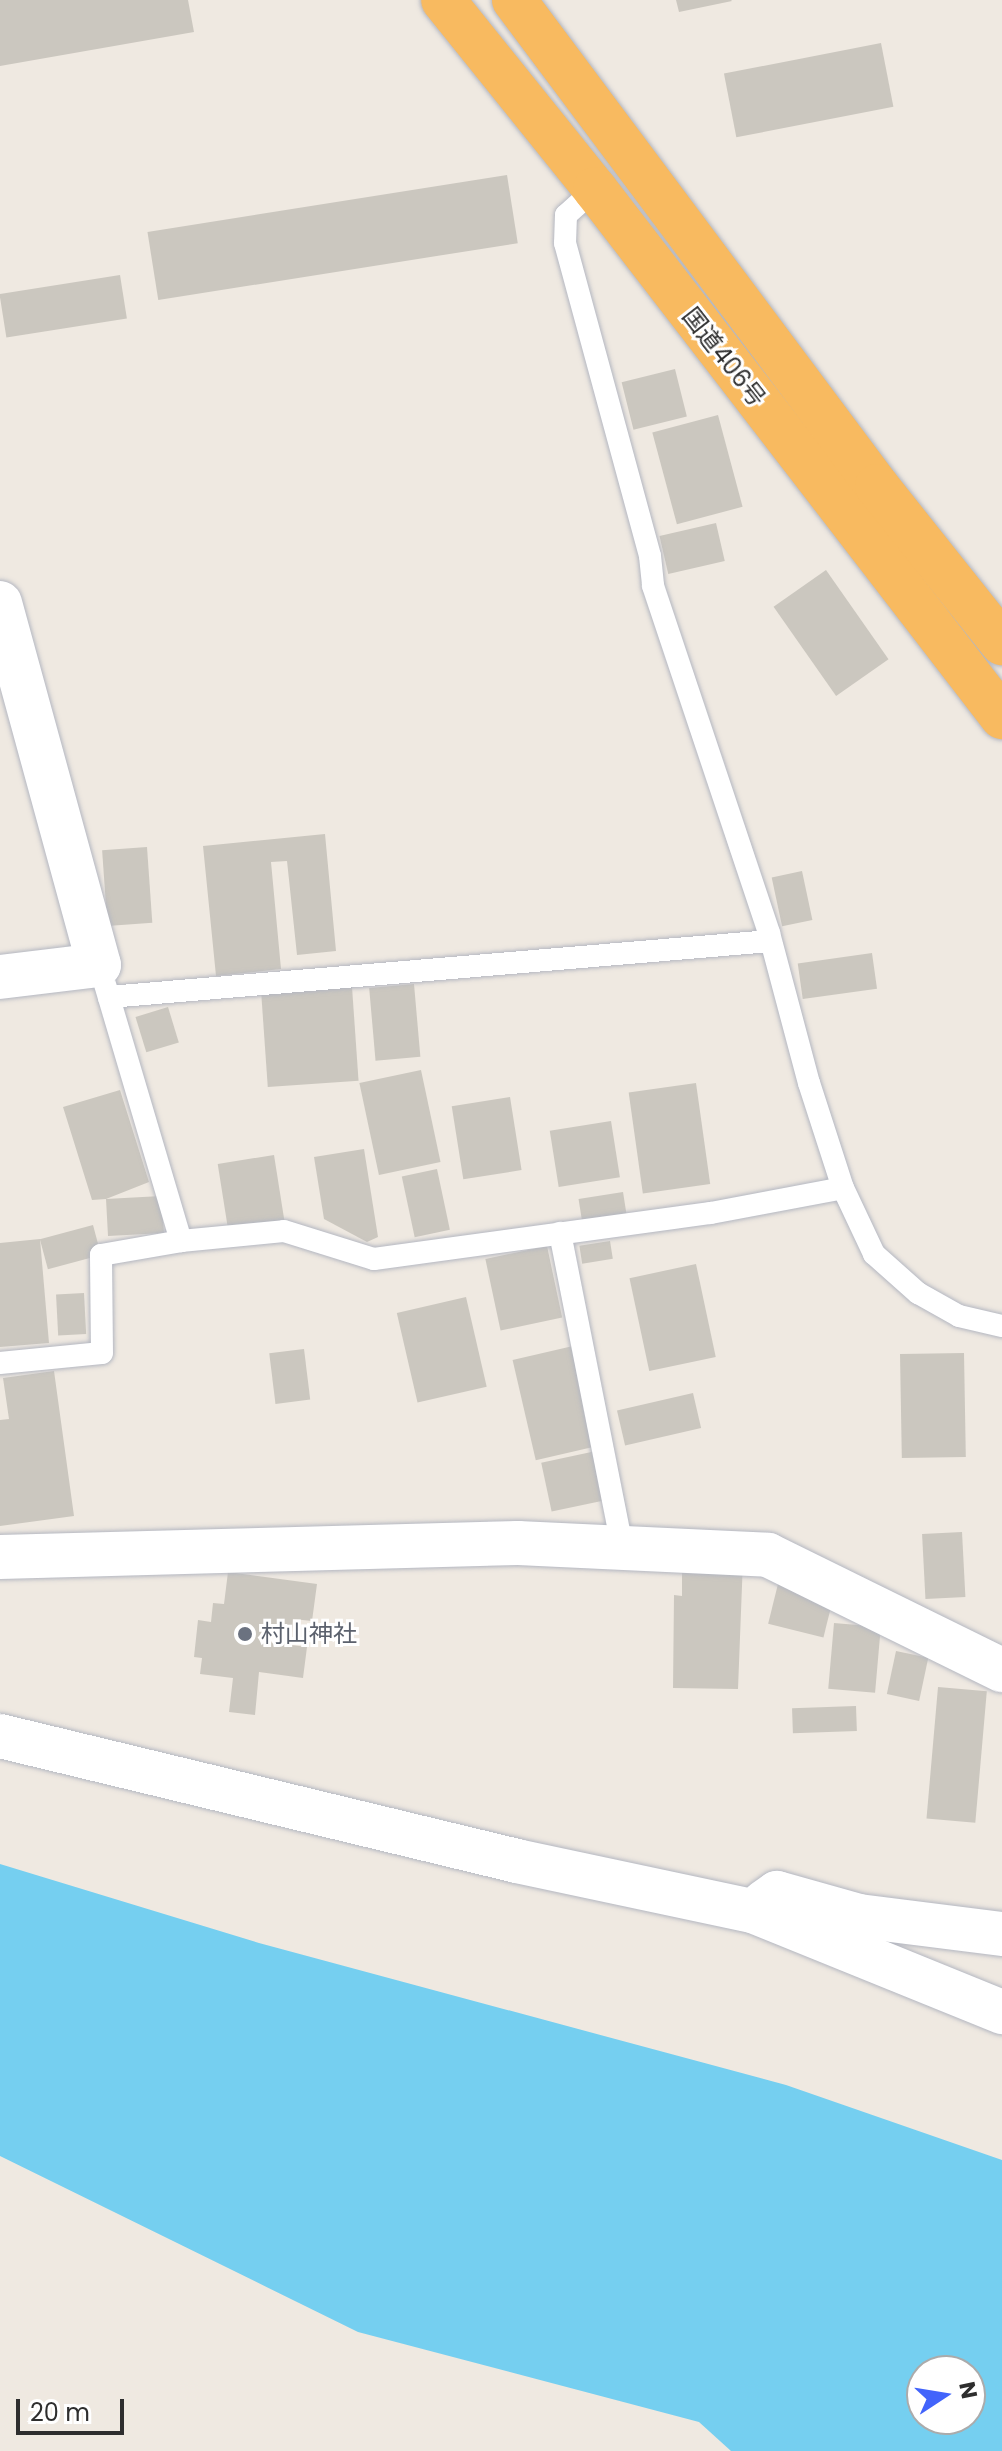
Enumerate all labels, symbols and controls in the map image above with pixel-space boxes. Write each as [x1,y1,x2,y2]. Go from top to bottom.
street label: 国道406号 [677,302,771,412]
place label: 村山神社 [261,1620,357,1648]
marker: 村山神社 [236,1625,254,1643]
north arrow [906,2355,986,2435]
text: N [951,2379,985,2402]
scale bar [20,2383,128,2433]
text: 20 m [30,2396,90,2429]

